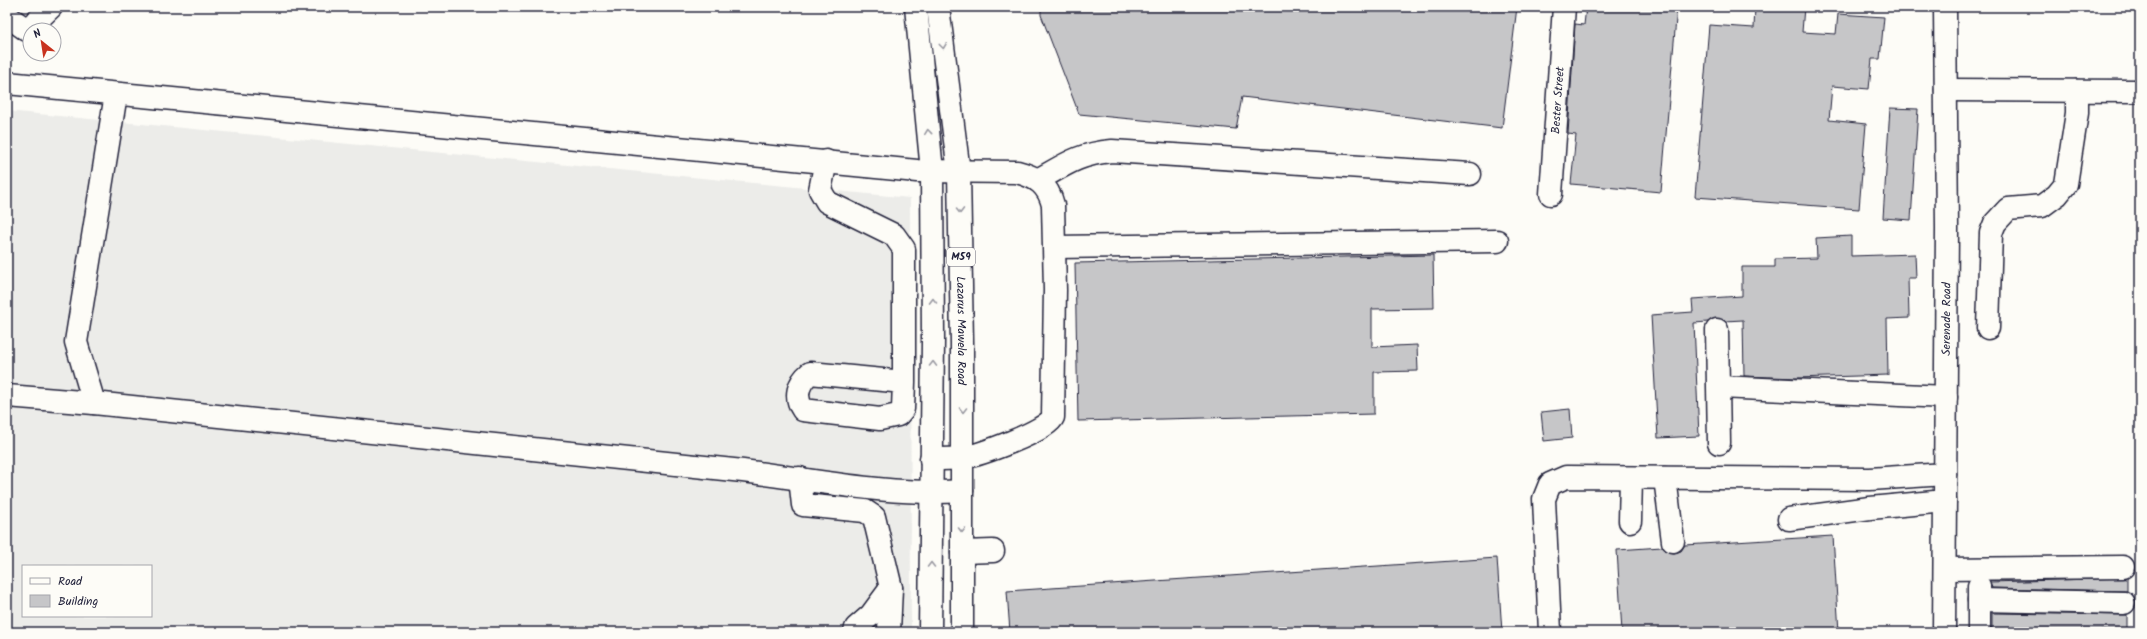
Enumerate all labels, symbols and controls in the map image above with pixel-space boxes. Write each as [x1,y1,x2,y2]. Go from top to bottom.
north arrow [22,22,62,62]
text: N [30,25,45,44]
one-way arrow [938,43,947,49]
street label: Bester Street [1546,66,1569,135]
one-way arrow [923,129,932,135]
one-way arrow [956,208,964,214]
road number: M59 [947,248,975,266]
street label: Lazarus Mawela Road [951,276,972,386]
street label: Serenade Road [1937,281,1956,356]
one-way arrow [929,298,937,304]
one-way arrow [929,361,937,367]
one-way arrow [959,407,967,413]
one-way arrow [958,527,966,533]
one-way arrow [927,562,935,568]
legend [22,565,152,617]
text: Road [58,572,83,591]
text: Building [58,592,98,611]

